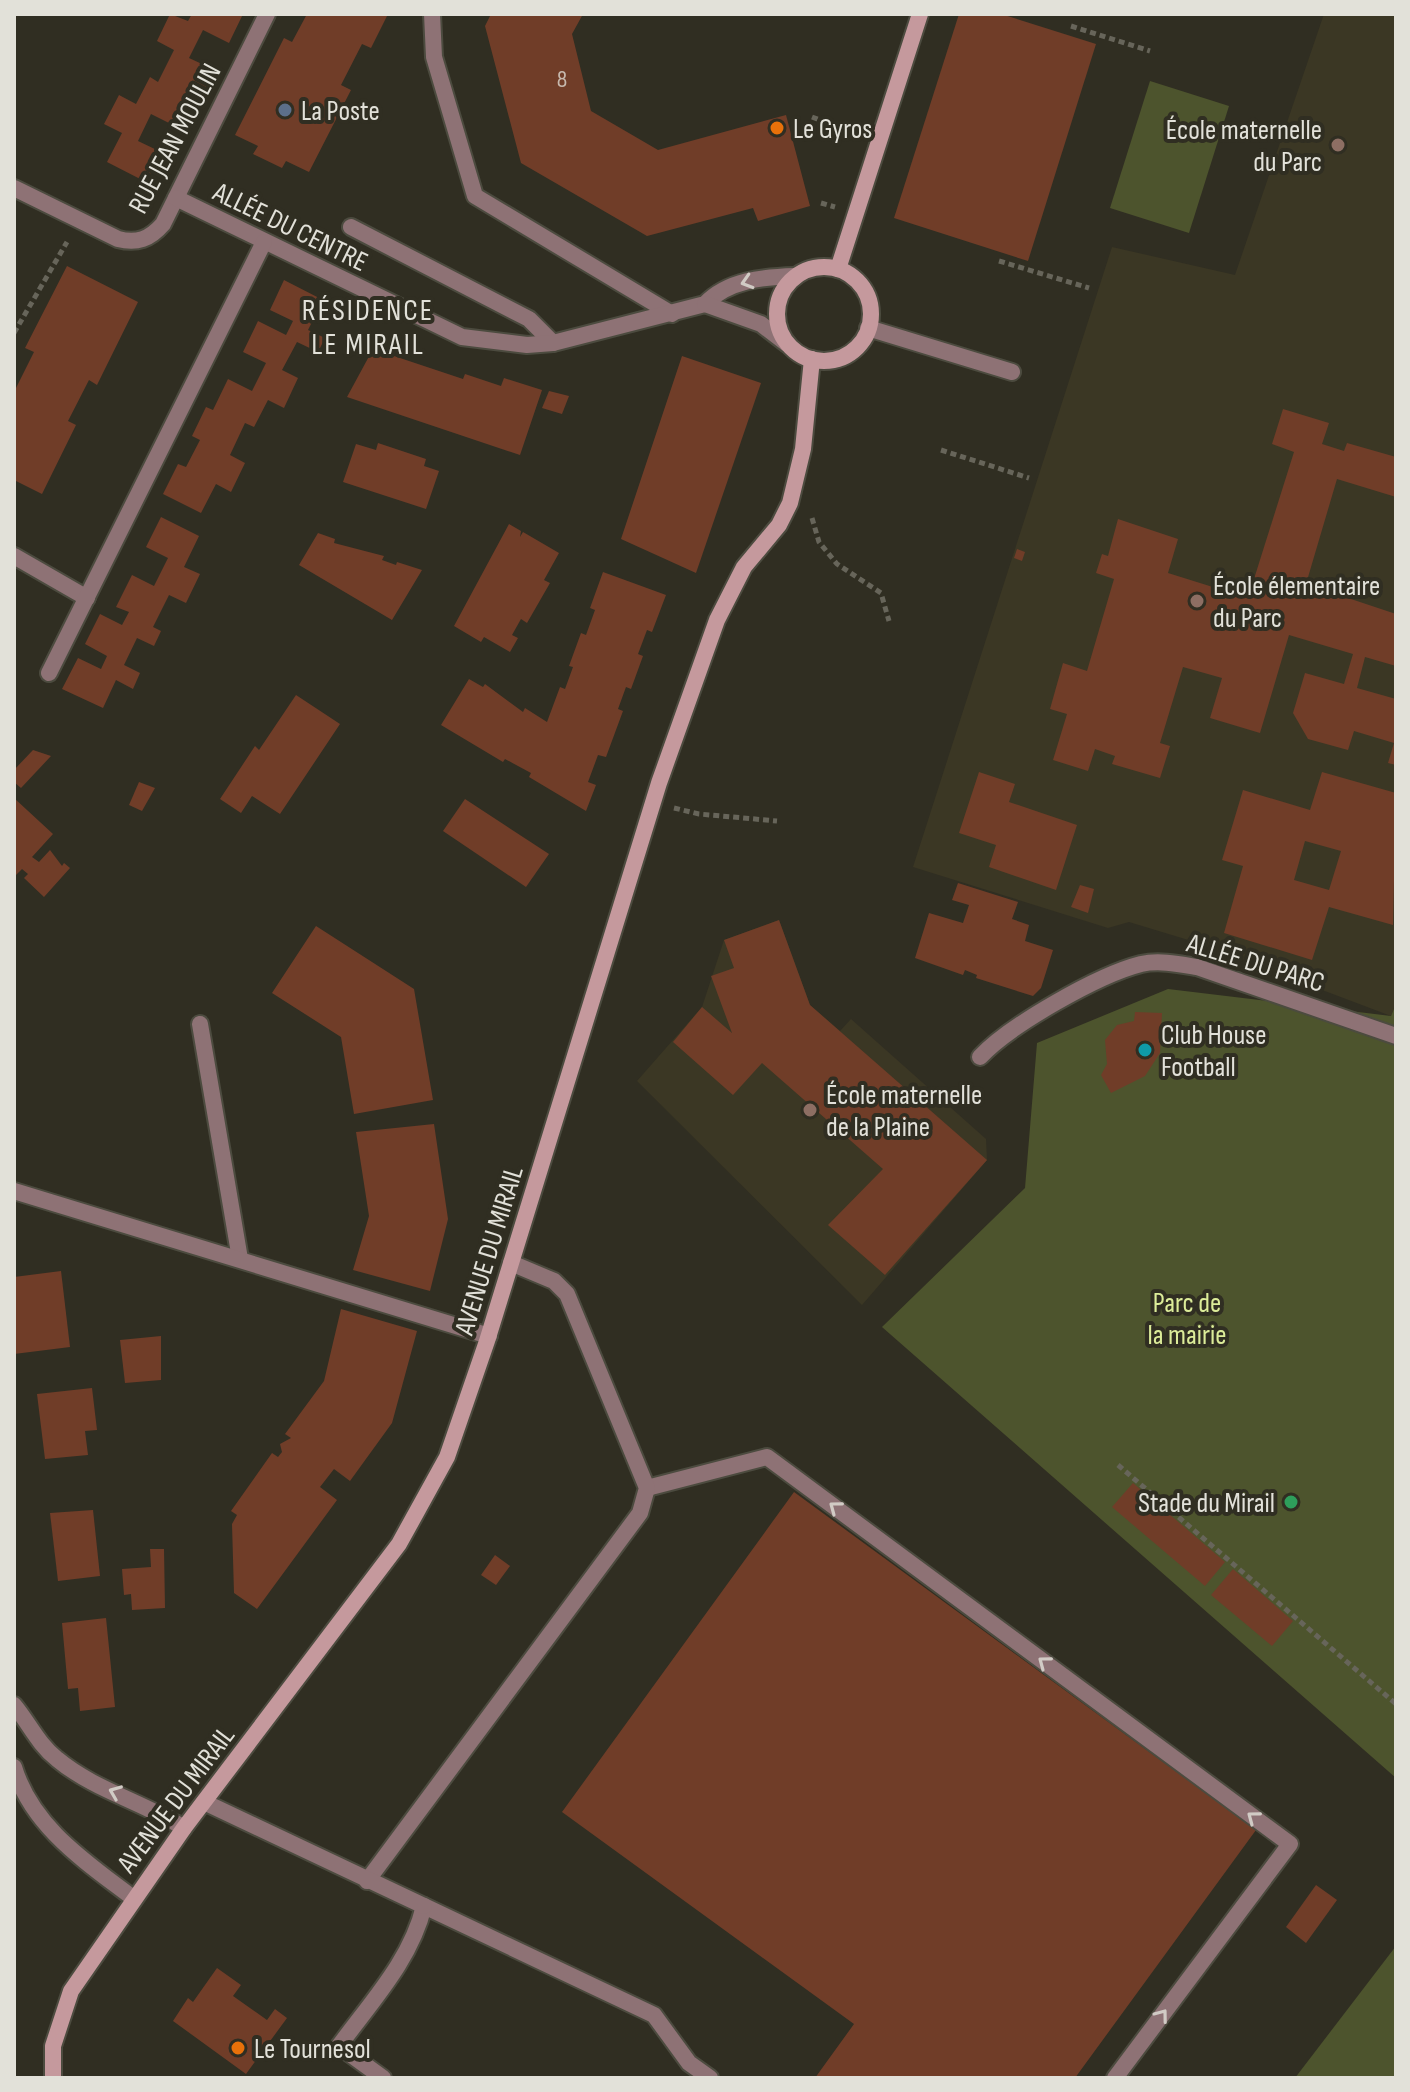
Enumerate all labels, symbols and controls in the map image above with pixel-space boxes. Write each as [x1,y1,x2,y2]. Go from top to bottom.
street label: RUE JEAN MOULIN [122,58,229,219]
house number: 8 [557,65,567,94]
place label: La Poste [301,95,380,128]
marker: La Poste [276,101,294,119]
place label: Le Gyros [793,113,872,146]
place label: École maternelle du Parc [1166,114,1322,179]
marker: Le Gyros [768,119,786,137]
marker: École maternelle du Parc [1329,136,1347,154]
street label: ALLÉE DU CENTRE [207,175,373,279]
one-way arrow [740,273,754,289]
district label: RÉSIDENCE LE MIRAIL [302,293,434,363]
place label: École élementaire du Parc [1213,570,1380,635]
marker: École élementaire du Parc [1188,592,1206,610]
street label: ALLÉE DU PARC [1182,927,1328,1000]
place label: Club House Football [1161,1019,1266,1084]
marker: Club House Football [1136,1041,1154,1059]
place label: École maternelle de la Plaine [826,1079,982,1144]
marker: École maternelle de la Plaine [801,1101,819,1119]
street label: AVENUE DU MIRAIL [448,1162,531,1340]
park label: Parc de la mairie [1148,1287,1226,1352]
place label: Stade du Mirail [1138,1487,1275,1520]
marker: Stade du Mirail [1282,1493,1300,1511]
one-way arrow [829,1502,844,1516]
one-way arrow [1038,1657,1053,1671]
street label: AVENUE DU MIRAIL [110,1720,242,1880]
one-way arrow [109,1786,123,1802]
one-way arrow [1247,1812,1262,1826]
one-way arrow [1152,2010,1167,2024]
place label: Le Tournesol [254,2033,371,2066]
marker: Le Tournesol [229,2039,247,2057]

